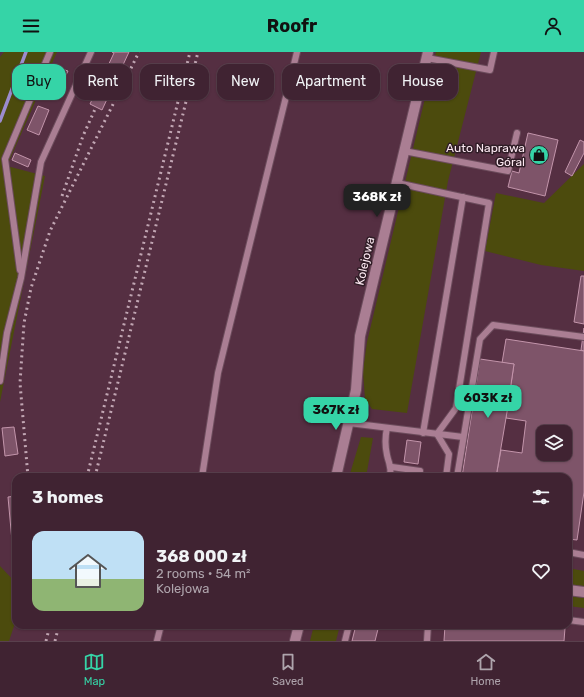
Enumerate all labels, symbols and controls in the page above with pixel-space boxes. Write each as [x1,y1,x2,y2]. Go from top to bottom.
icon: menu [20,15,42,37]
text: Roofr [267,15,317,37]
icon: person [542,15,564,37]
chip: Buy [12,64,66,100]
chip: Rent [74,64,132,100]
chip: Filters [140,64,209,100]
chip: New [217,64,274,100]
chip: Apartment [282,64,380,100]
chip: House [388,64,458,100]
place label: Auto Naprawa Góral [446,141,525,169]
shop icon: Auto Naprawa Góral [528,144,550,166]
pin: 368K zł [340,184,414,218]
text: 368K zł [353,189,401,204]
street label: Kolejowa [353,235,377,287]
pin: 603K zł [451,385,525,419]
text: 603K zł [464,390,512,405]
pin: 367K zł [299,397,373,431]
text: 367K zł [312,402,360,417]
map controls [536,425,572,461]
button: layers [536,425,572,461]
icon: filters [530,486,552,508]
text: 3 homes [32,487,103,507]
text: 368 000 zł [156,546,247,566]
icon: home [64,547,112,595]
icon: heart [530,560,552,582]
text: 2 rooms · 54 m² [156,566,250,581]
text: Kolejowa [156,581,209,596]
tab: Map [83,651,105,688]
tab: Saved [272,651,304,688]
tab: Home [470,651,501,688]

